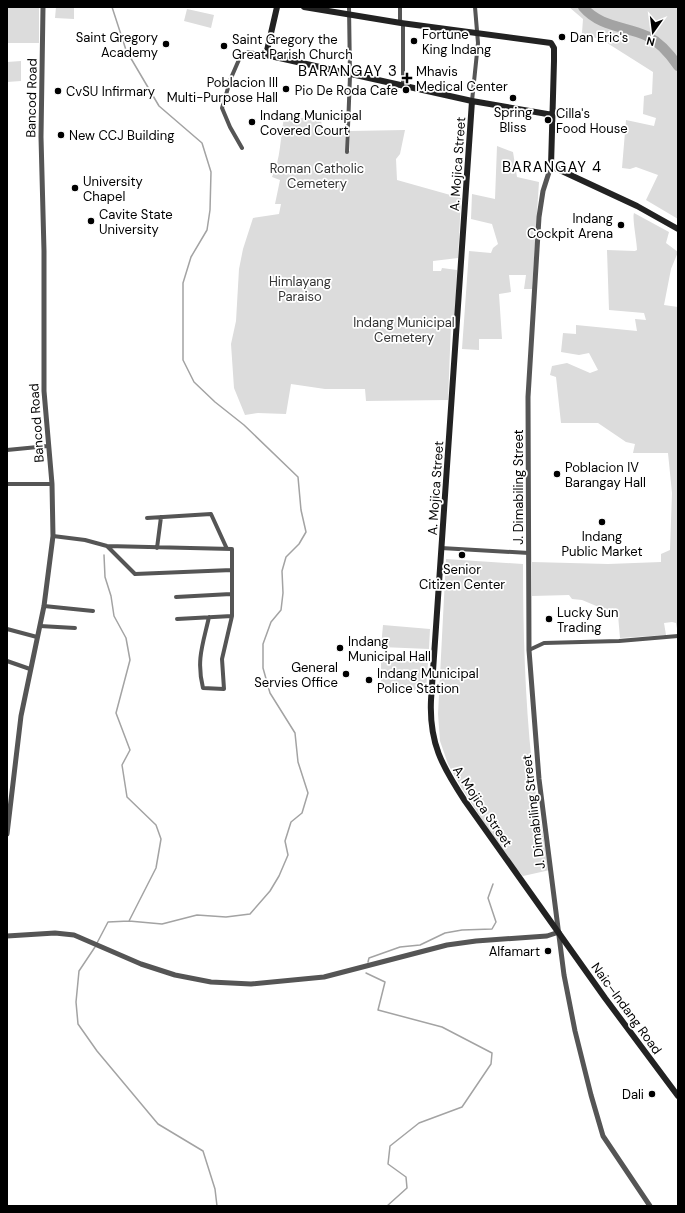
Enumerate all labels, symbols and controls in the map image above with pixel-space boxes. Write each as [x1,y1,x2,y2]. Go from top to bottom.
north arrow [633,12,673,52]
place label: Fortune King Indang [422,26,491,58]
place label: Saint Gregory Academy [76,29,158,61]
place label: Dan Eric's [570,29,628,46]
place label: Saint Gregory the Great Parish Church [232,31,353,63]
marker: Dan Eric's [557,32,567,42]
text: N [645,34,656,49]
marker: Fortune King Indang [409,36,419,46]
marker: Saint Gregory Academy [161,39,171,49]
marker: Saint Gregory the Great Parish Church [219,41,229,51]
street label: Bancod Road [22,58,41,138]
district label: BARANGAY 3 [298,61,398,81]
place label: Mhavis Medical Center [416,63,508,95]
marker: Mhavis Medical Center [401,72,413,84]
place label: Poblacion III Multi-Purpose Hall [167,74,278,106]
place label: Pio De Roda Cafe [295,82,398,99]
place label: CvSU Infirmary [66,83,155,100]
marker: Poblacion III Multi-Purpose Hall [281,84,291,94]
marker: Pio De Roda Cafe [401,85,411,95]
marker: CvSU Infirmary [53,86,63,96]
marker: Spring Bliss [508,93,518,103]
place label: Spring Bliss [494,104,532,136]
place label: Cilla's Food House [556,105,628,137]
place label: Indang Municipal Covered Court [260,107,362,139]
marker: Cilla's Food House [543,115,553,125]
street label: A. Mojica Street [446,116,469,212]
marker: Indang Municipal Covered Court [247,117,257,127]
place label: New CCJ Building [69,127,174,144]
marker: New CCJ Building [56,130,66,140]
district label: BARANGAY 4 [502,157,602,177]
park label: Roman Catholic Cemetery [270,160,364,192]
place label: University Chapel [83,173,143,205]
marker: University Chapel [70,183,80,193]
place label: Cavite State University [99,206,173,238]
place label: Indang Cockpit Arena [527,210,613,242]
marker: Cavite State University [86,216,96,226]
marker: Indang Cockpit Arena [616,220,626,230]
park label: Himlayang Paraiso [269,273,331,305]
park label: Indang Municipal Cemetery [353,314,455,346]
street label: Bancod Road [25,383,48,463]
street label: J. Dimabiling Street [510,429,527,545]
street label: A. Mojica Street [424,440,447,536]
place label: Poblacion IV Barangay Hall [565,459,646,491]
marker: Poblacion IV Barangay Hall [552,469,562,479]
marker: Indang Public Market [597,517,607,527]
place label: Indang Public Market [561,528,643,560]
marker: Senior Citizen Center [457,550,467,560]
place label: Senior Citizen Center [419,561,505,593]
place label: Lucky Sun Trading [557,604,618,636]
marker: Lucky Sun Trading [544,614,554,624]
place label: Indang Municipal Hall [348,633,431,665]
marker: Indang Municipal Hall [335,643,345,653]
place label: General Servies Office [254,659,338,691]
place label: Indang Municipal Police Station [377,665,479,697]
marker: General Servies Office [341,669,351,679]
marker: Indang Municipal Police Station [364,675,374,685]
street label: J. Dimabiling Street [518,754,549,870]
street label: A. Mojica Street [449,762,516,850]
place label: Alfamart [489,943,540,960]
marker: Alfamart [543,946,553,956]
street label: Naic–Indang Road [588,959,666,1058]
place label: Dali [622,1086,644,1103]
marker: Dali [647,1089,657,1099]

